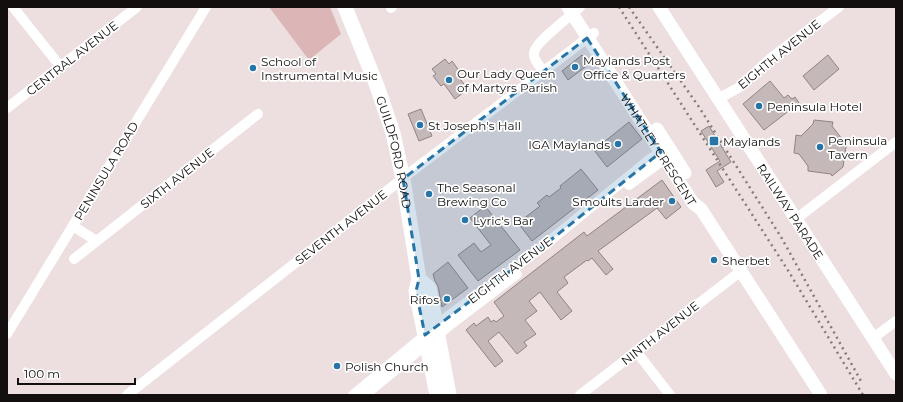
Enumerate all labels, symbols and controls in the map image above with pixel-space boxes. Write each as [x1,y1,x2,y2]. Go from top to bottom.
street label: EIGHTH AVENUE [735,16,823,92]
street label: CENTRAL AVENUE [23,18,121,98]
place label: Maylands Post Office & Quarters [583,53,686,82]
place label: School of Instrumental Music [261,54,378,83]
marker: Maylands Post Office & Quarters [570,62,580,72]
marker: School of Instrumental Music [248,63,258,73]
place label: Our Lady Queen of Martyrs Parish [457,66,557,95]
marker: Our Lady Queen of Martyrs Parish [444,75,454,85]
street label: WHATLEY CRESCENT [618,91,700,208]
street label: GUILDFORD ROAD [373,94,415,210]
place label: Peninsula Hotel [767,99,862,114]
marker: Peninsula Hotel [754,101,764,111]
place label: St Joseph's Hall [428,118,521,133]
street label: PENINSULA ROAD [71,119,141,223]
marker: St Joseph's Hall [415,120,425,130]
place label: Peninsula Tavern [828,133,887,162]
place label: Maylands [723,134,780,149]
marker: Maylands [708,135,720,147]
place label: IGA Maylands [528,137,610,152]
marker: IGA Maylands [613,139,623,149]
marker: Peninsula Tavern [815,142,825,152]
street label: SIXTH AVENUE [137,144,217,212]
street label: RAILWAY PARADE [754,161,827,262]
place label: The Seasonal Brewing Co [437,180,516,209]
street label: SEVENTH AVENUE [292,186,390,268]
marker: The Seasonal Brewing Co [424,189,434,199]
place label: Smoults Larder [572,194,664,209]
marker: Smoults Larder [667,196,677,206]
place label: Lyric's Bar [473,213,534,228]
marker: Lyric's Bar [460,215,470,225]
street label: EIGHTH AVENUE [465,233,555,307]
place label: Sherbet [722,253,770,268]
marker: Sherbet [709,255,719,265]
place label: Rifos [410,292,439,307]
marker: Rifos [442,294,452,304]
street label: NINTH AVENUE [618,298,702,368]
place label: Polish Church [345,359,429,374]
scale bar [18,360,135,386]
marker: Polish Church [332,361,342,371]
text: 100 m [24,366,60,381]

